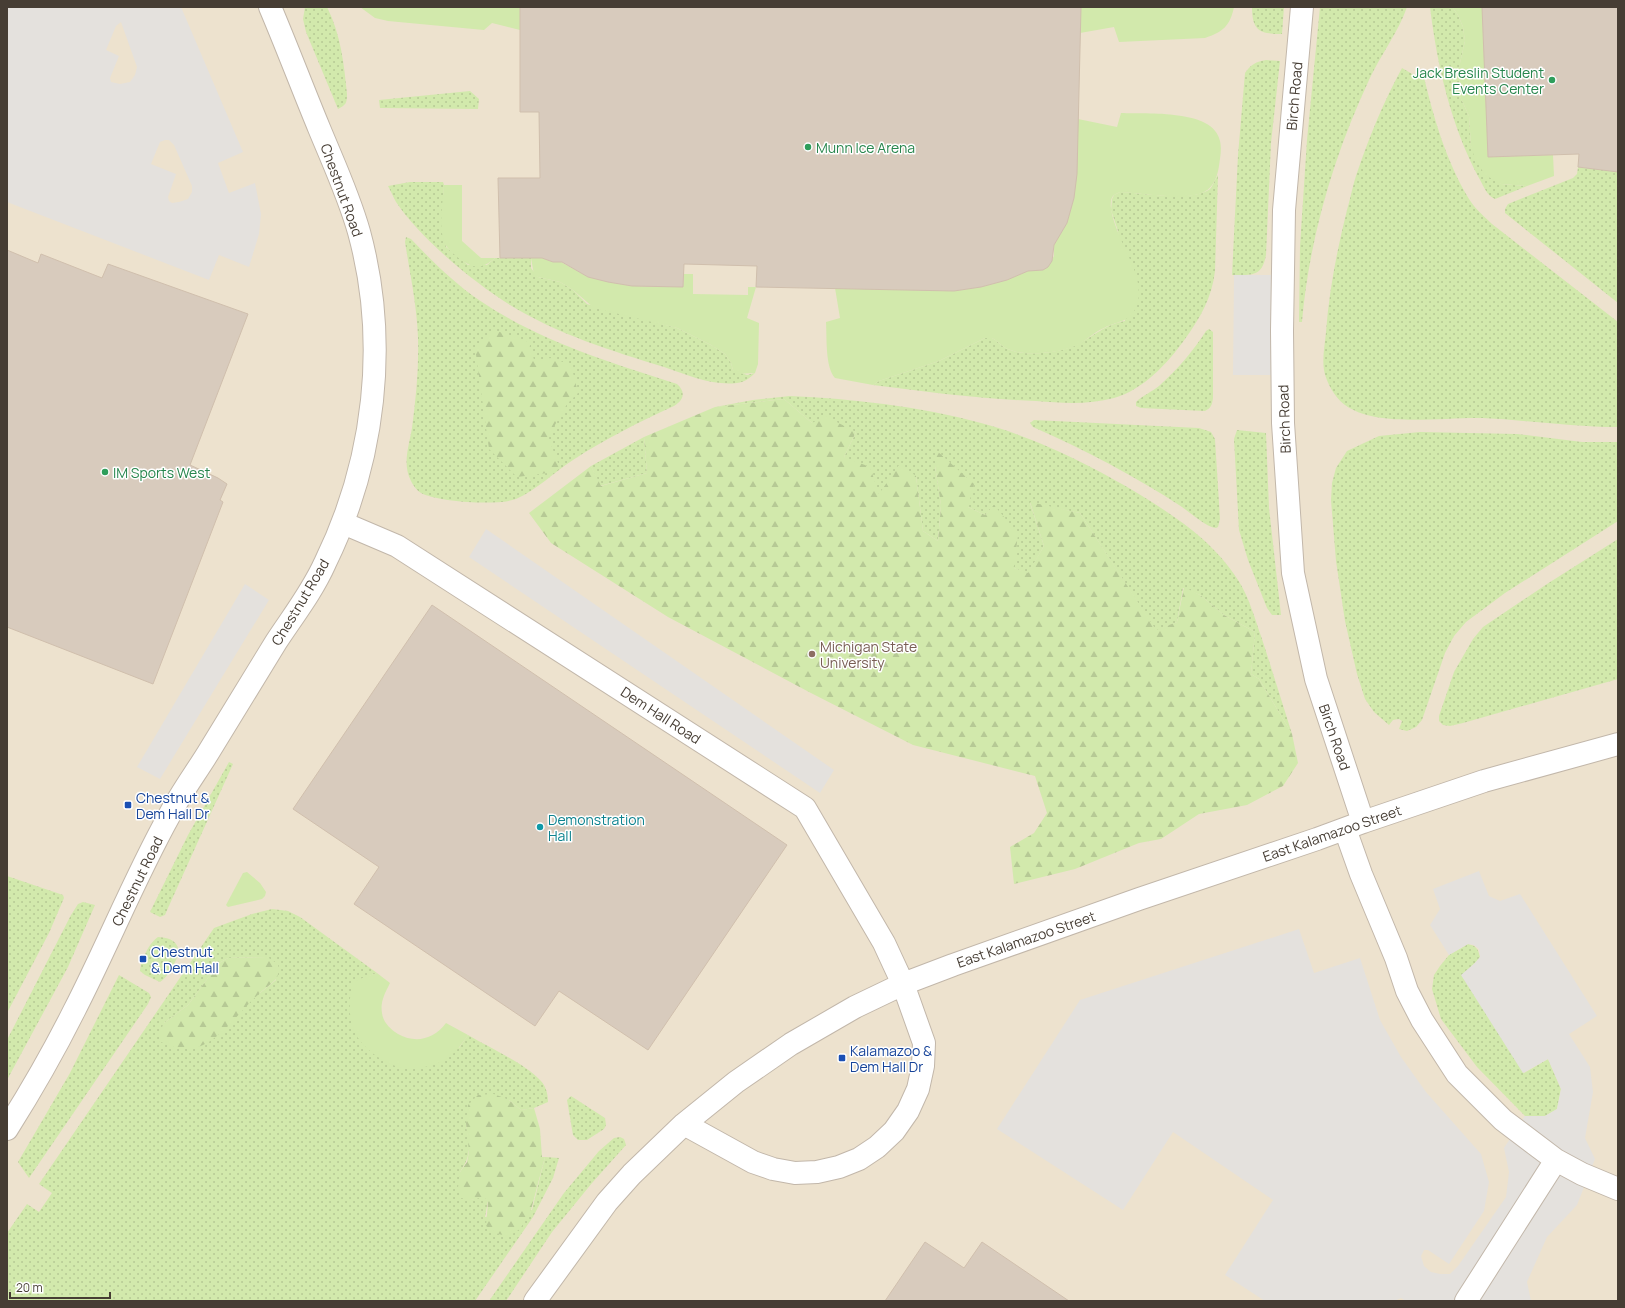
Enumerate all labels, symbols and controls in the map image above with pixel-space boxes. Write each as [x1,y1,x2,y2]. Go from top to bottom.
street label: Birch Road [1282,61,1306,131]
place label: Jack Breslin Student Events Center [1413,63,1544,98]
marker: Jack Breslin Student Events Center [1547,75,1557,85]
place label: Munn Ice Arena [816,138,915,157]
street label: Chestnut Road [316,141,368,239]
marker: Munn Ice Arena [803,142,813,152]
street label: Birch Road [1273,384,1295,454]
place label: IM Sports West [113,463,211,482]
marker: IM Sports West [100,467,110,477]
street label: Chestnut Road [267,555,333,649]
place label: Michigan State University [820,637,917,672]
marker: Michigan State University [807,649,817,659]
street label: Dem Hall Road [617,682,705,748]
street label: Birch Road [1315,701,1355,773]
place label: Chestnut & Dem Hall Dr [136,788,210,823]
marker: Chestnut & Dem Hall Dr [123,800,133,810]
street label: East Kalamazoo Street [1260,800,1404,866]
place label: Demonstration Hall [548,810,645,845]
marker: Demonstration Hall [535,822,545,832]
street label: Chestnut Road [107,833,167,929]
street label: East Kalamazoo Street [954,906,1098,972]
place label: Chestnut & Dem Hall [151,942,219,977]
marker: Chestnut & Dem Hall [138,954,148,964]
place label: Kalamazoo & Dem Hall Dr [850,1041,932,1076]
marker: Kalamazoo & Dem Hall Dr [837,1053,847,1063]
scale bar [10,1274,110,1300]
text: 20 m [16,1279,43,1296]

